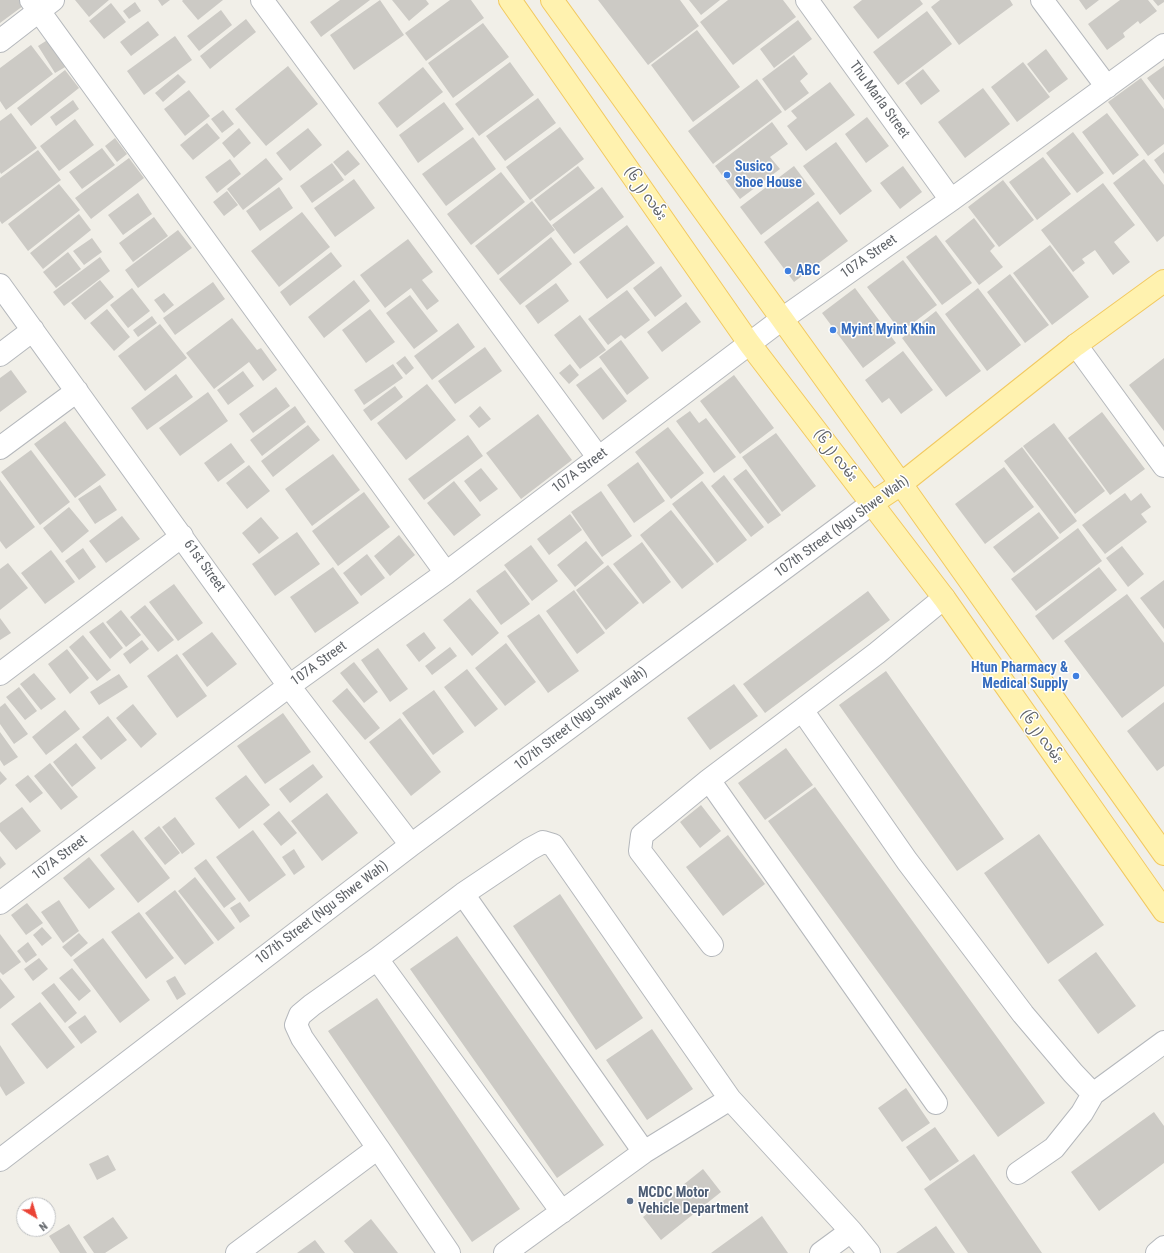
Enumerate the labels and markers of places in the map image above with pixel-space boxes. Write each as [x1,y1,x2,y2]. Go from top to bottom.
place label: Susico Shoe House [735,159,802,192]
marker: Susico Shoe House [722,170,732,180]
place label: ABC [796,263,820,279]
marker: ABC [783,266,793,276]
place label: Myint Myint Khin [841,322,936,338]
marker: Myint Myint Khin [828,325,838,335]
place label: Htun Pharmacy & Medical Supply [971,660,1068,692]
marker: Htun Pharmacy & Medical Supply [1071,671,1081,681]
place label: MCDC Motor Vehicle Department [638,1185,748,1218]
marker: MCDC Motor Vehicle Department [625,1196,635,1206]

